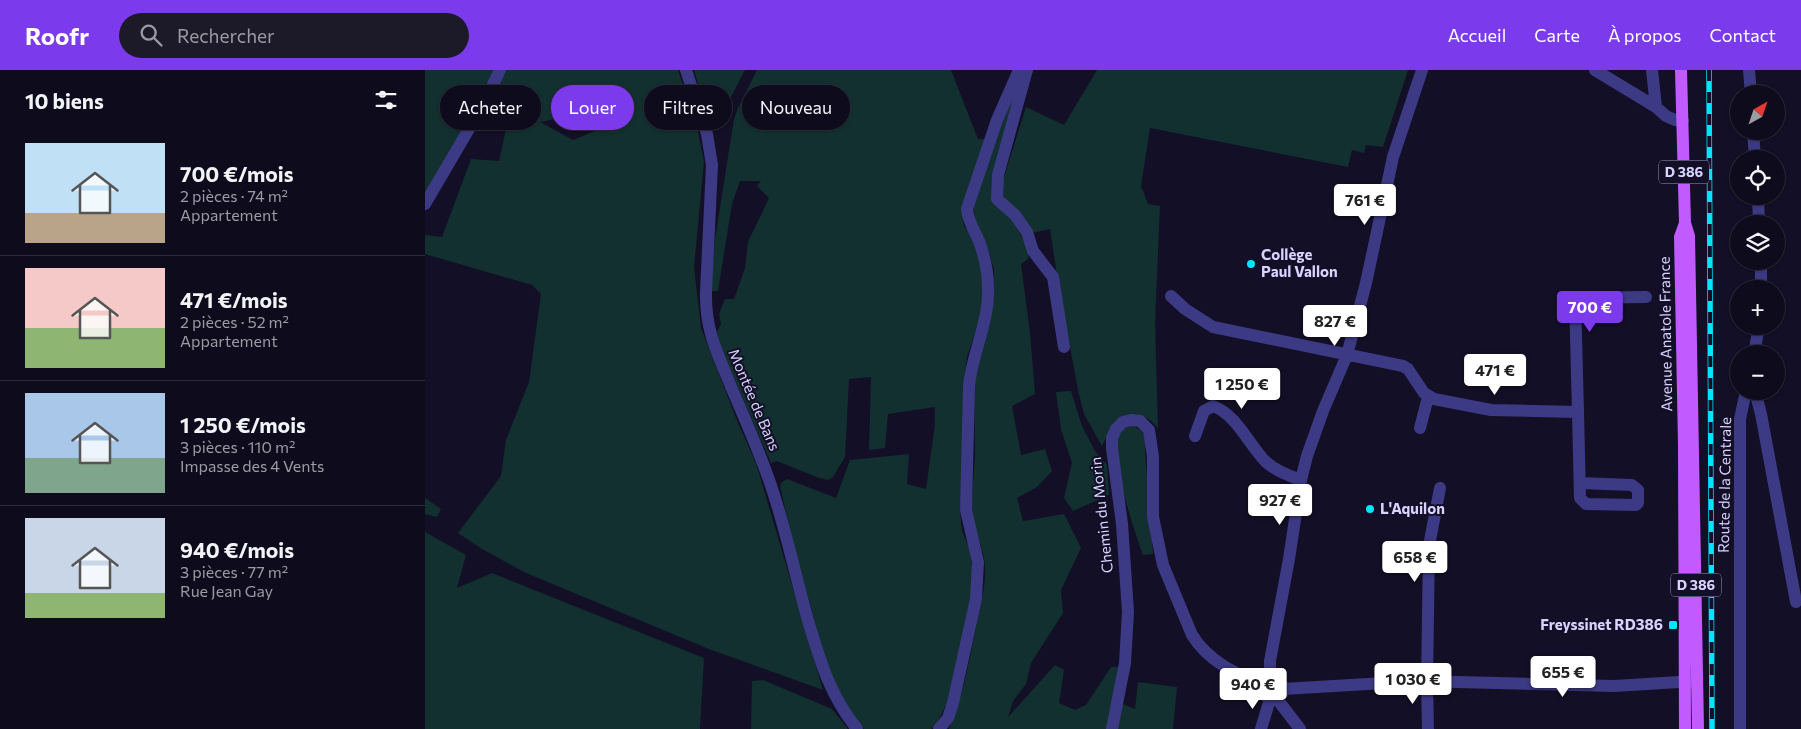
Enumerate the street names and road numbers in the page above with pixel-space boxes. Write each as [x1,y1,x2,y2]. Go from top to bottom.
road number: D 386 [1659,160,1709,184]
street label: Avenue Anatole France [1655,256,1675,412]
street label: Montée de Bans [725,346,785,453]
street label: Route de la Centrale [1714,417,1734,553]
street label: Chemin du Morin [1086,456,1116,574]
road number: D 386 [1671,574,1721,596]

